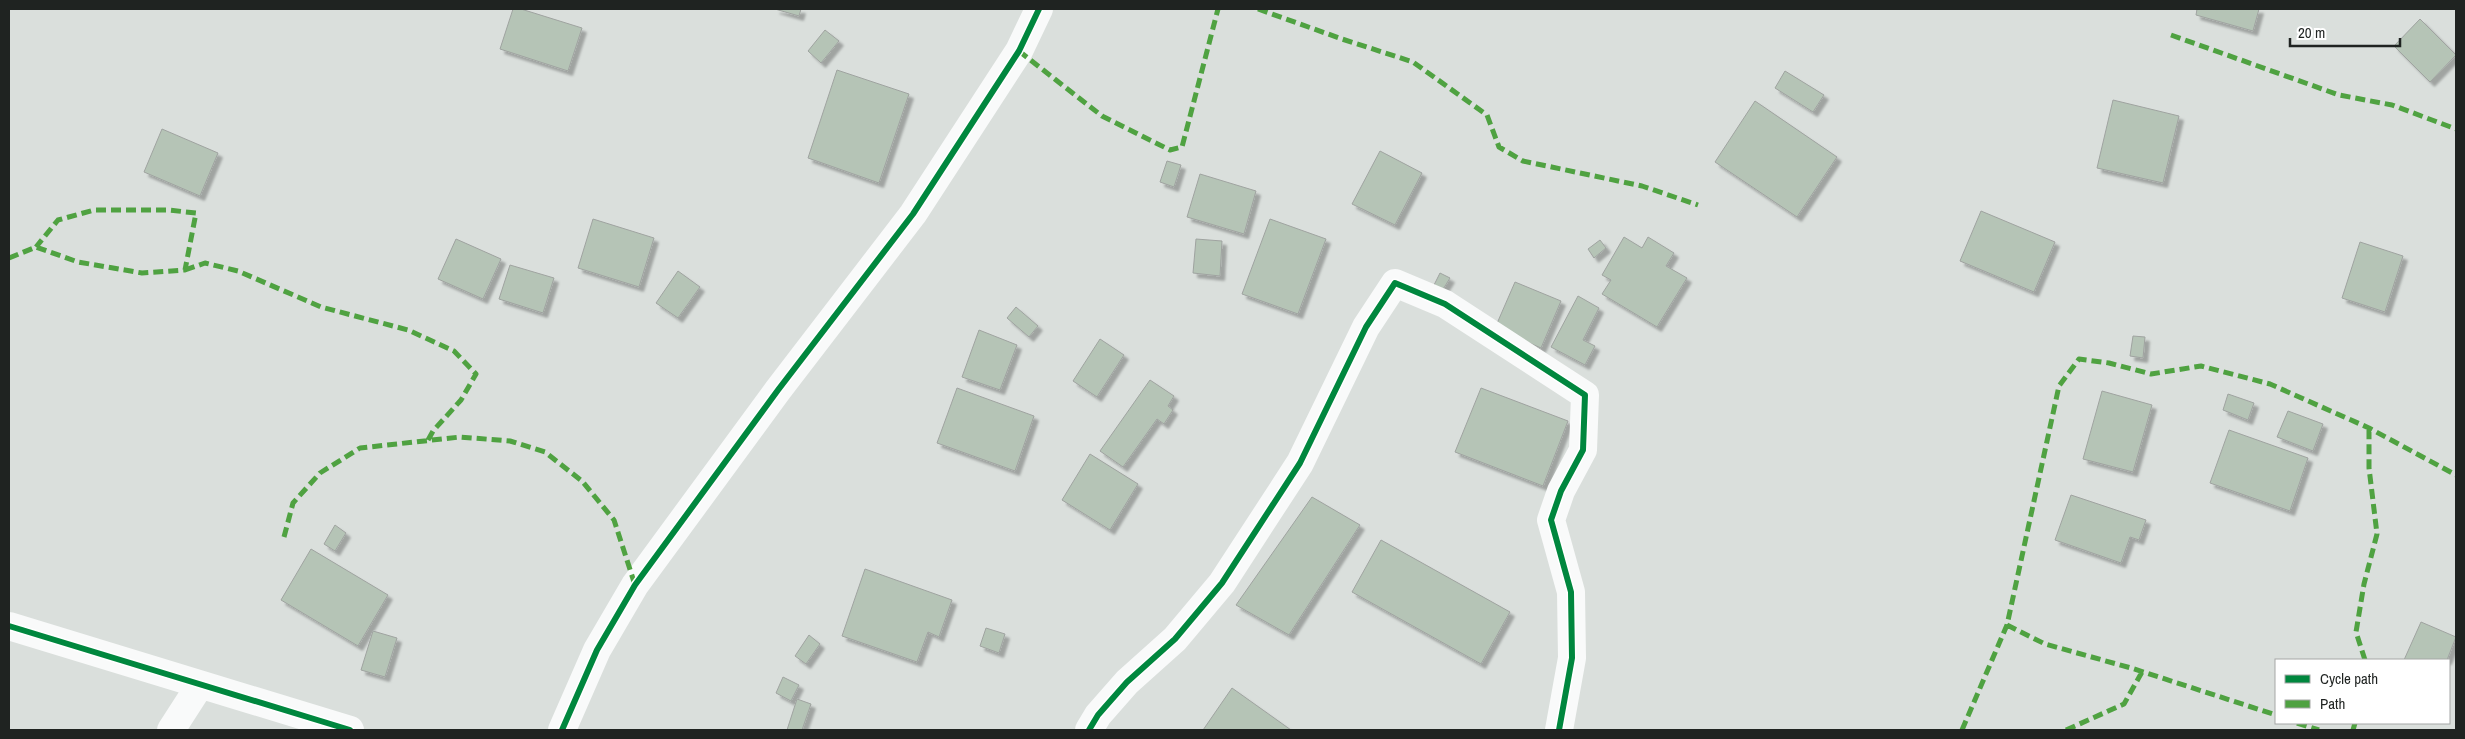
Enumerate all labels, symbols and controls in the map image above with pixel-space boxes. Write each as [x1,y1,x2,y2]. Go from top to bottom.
scale bar [2290,15,2400,47]
text: 20 m [2298,22,2325,43]
legend [2275,659,2450,724]
text: Cycle path [2320,668,2378,689]
text: Path [2320,693,2345,714]

